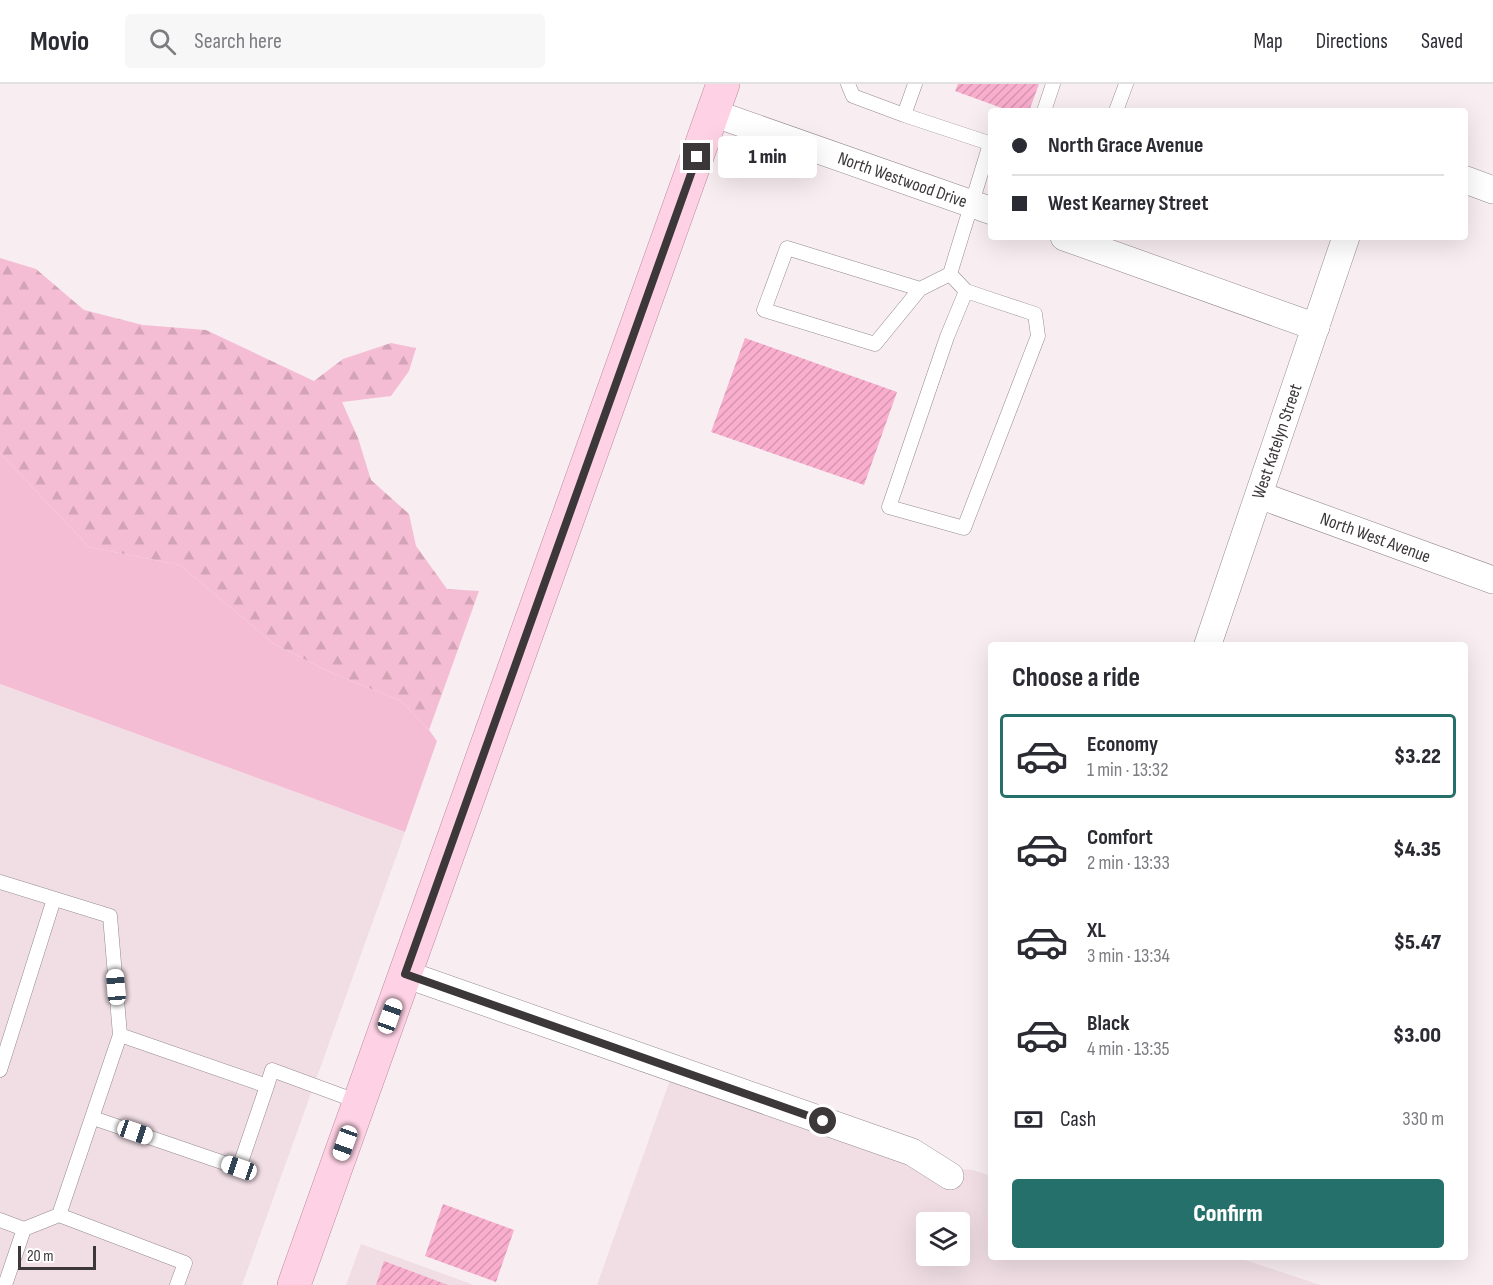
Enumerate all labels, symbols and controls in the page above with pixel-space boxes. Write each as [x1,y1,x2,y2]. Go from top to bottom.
search box [125,14,545,68]
text: Movio [30,25,89,58]
icon: search [146,25,179,58]
text: Search here [194,28,282,55]
text: Map [1253,29,1283,54]
text: Directions [1316,29,1388,54]
text: Saved [1421,29,1463,54]
text: North Grace Avenue [1048,132,1203,159]
callout: 1 min [718,136,817,178]
route end [683,143,710,170]
text: 1 min [748,145,787,169]
street label: North Westwood Drive [835,147,970,212]
text: West Kearney Street [1048,190,1208,217]
street label: West Katelyn Street [1247,381,1306,502]
street label: North West Avenue [1318,508,1434,567]
text: Choose a ride [1012,662,1140,694]
icon: car [1015,729,1069,783]
text: Economy [1087,731,1158,758]
text: $3.22 [1394,743,1441,770]
text: 1 min · 13:32 [1087,758,1168,782]
icon: car [1015,822,1069,876]
text: Comfort [1087,824,1153,851]
text: $4.35 [1393,836,1441,863]
text: 2 min · 13:33 [1087,851,1170,875]
icon: car [1015,915,1069,969]
text: XL [1087,917,1106,944]
text: $5.47 [1394,929,1441,956]
text: 3 min · 13:34 [1087,944,1170,968]
car [105,968,127,1006]
car [375,996,405,1036]
icon: car [1015,1008,1069,1062]
text: Black [1087,1010,1129,1037]
text: $3.00 [1393,1022,1441,1049]
text: 4 min · 13:35 [1087,1037,1170,1061]
icon: cash [1012,1103,1045,1136]
text: Cash [1060,1106,1096,1133]
route start [809,1107,836,1134]
text: 330 m [1402,1107,1444,1131]
car [115,1118,155,1146]
car [330,1123,360,1163]
car [219,1154,259,1182]
button: Confirm [1012,1179,1444,1248]
map controls [916,1212,970,1266]
button: layers [916,1212,970,1266]
scale bar [18,1243,96,1270]
text: 20 m [27,1247,54,1266]

